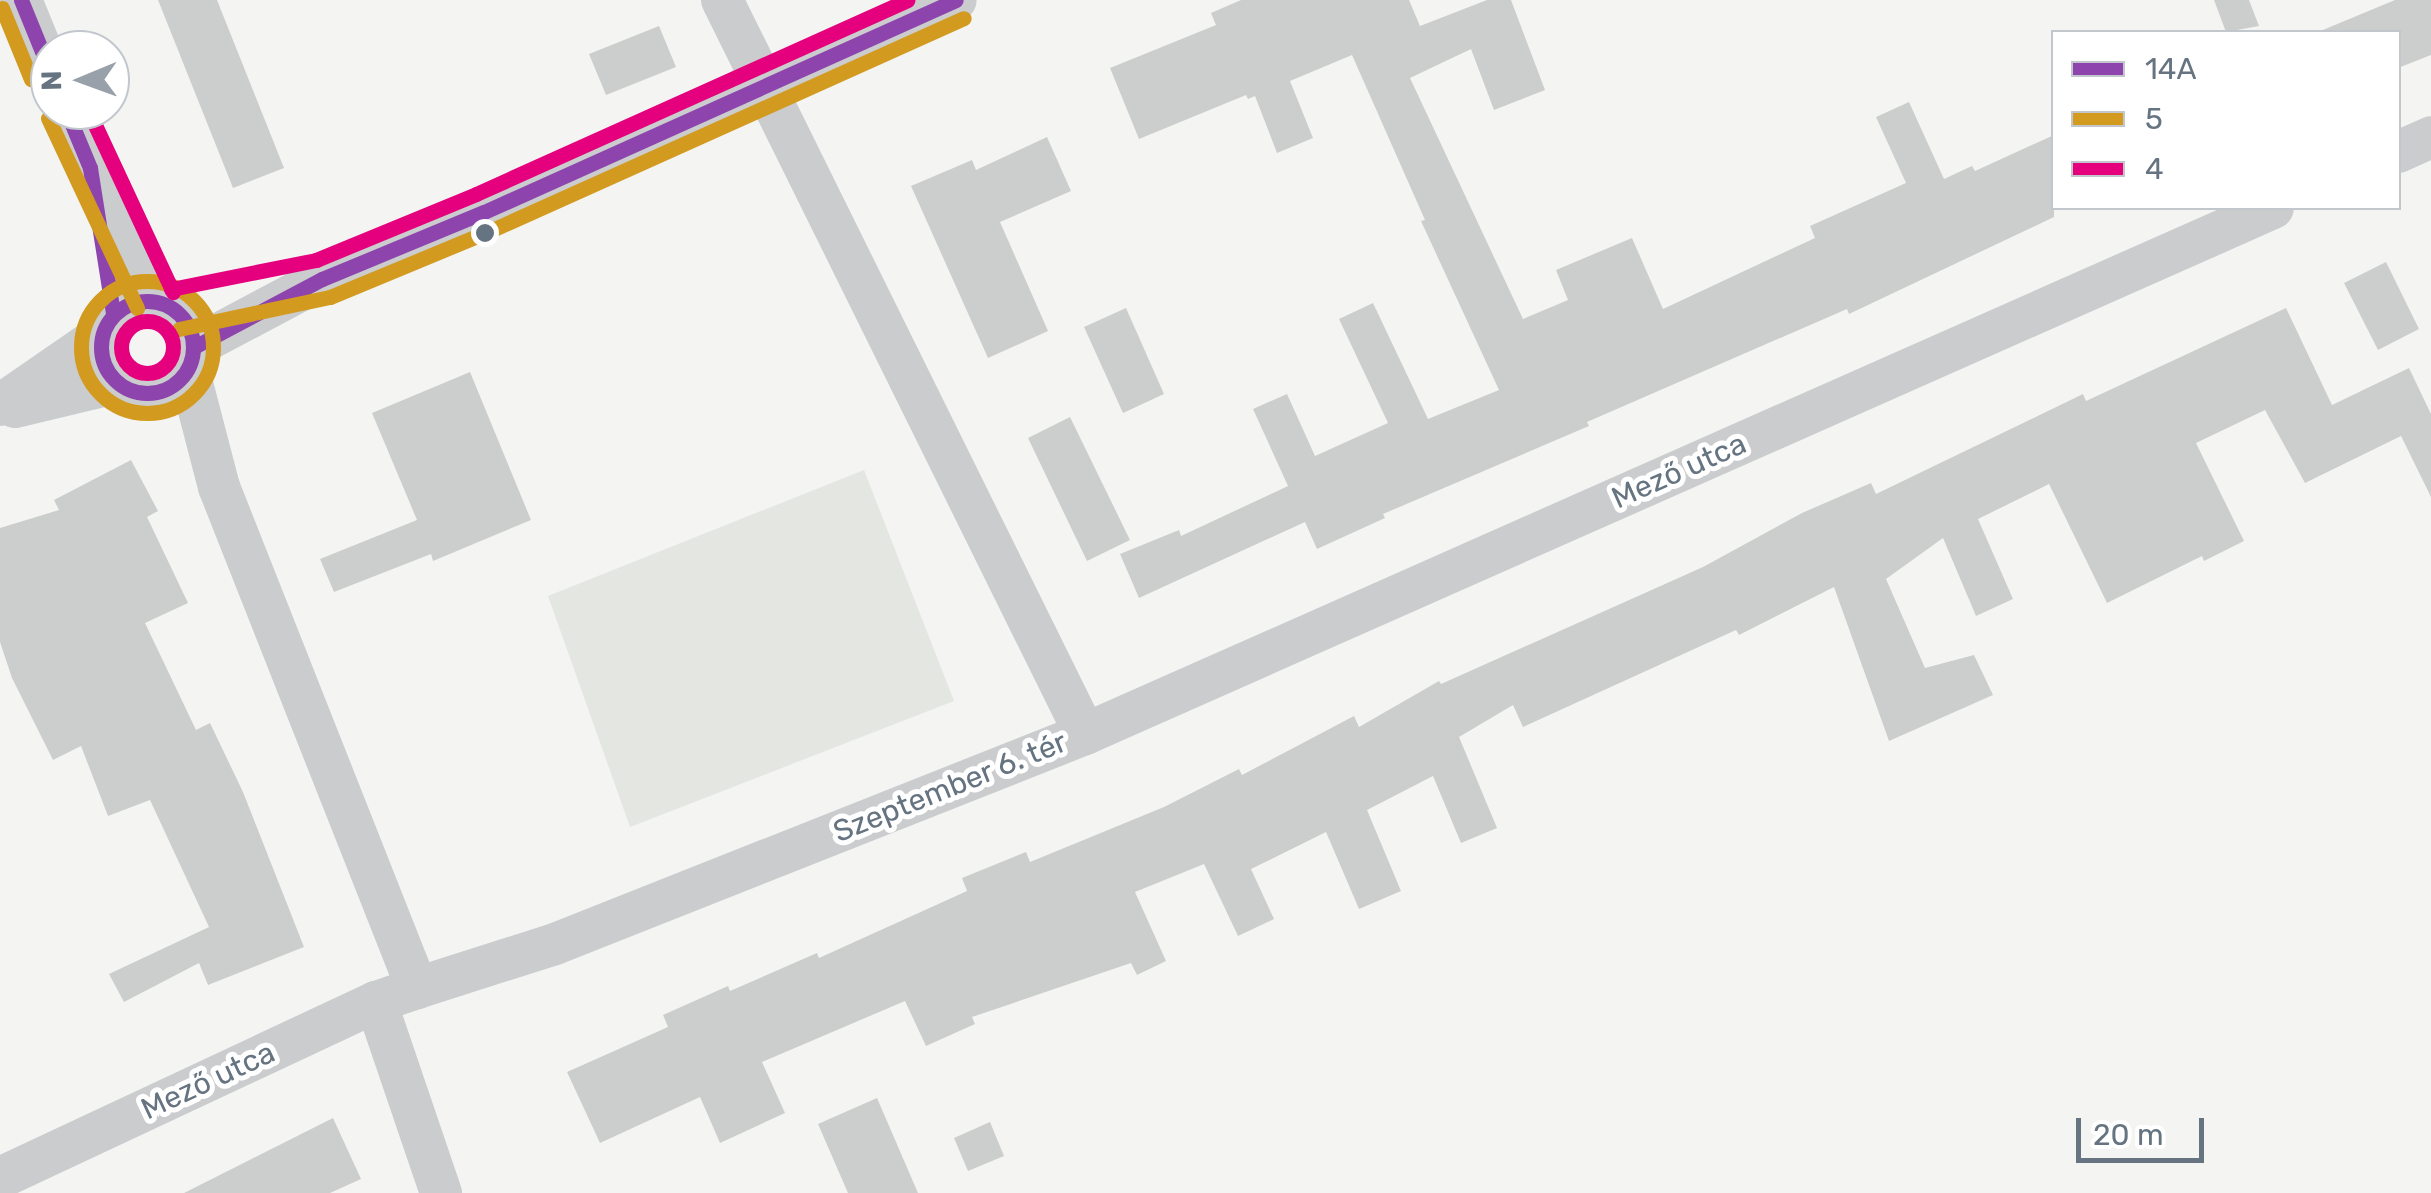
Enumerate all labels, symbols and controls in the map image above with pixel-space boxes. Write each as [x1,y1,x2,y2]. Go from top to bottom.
north arrow [30,30,130,130]
legend [2051,30,2401,210]
text: 14A [2145,51,2197,87]
text: N [35,70,68,91]
text: 5 [2145,101,2163,137]
text: 4 [2145,151,2164,187]
unlabelled marker [475,223,495,243]
street label: Mező utca [1606,425,1752,517]
street label: Szeptember 6. tér [827,724,1073,850]
street label: Mező utca [136,1034,280,1128]
scale bar [2081,1098,2208,1160]
text: 20 m [2093,1117,2164,1153]

